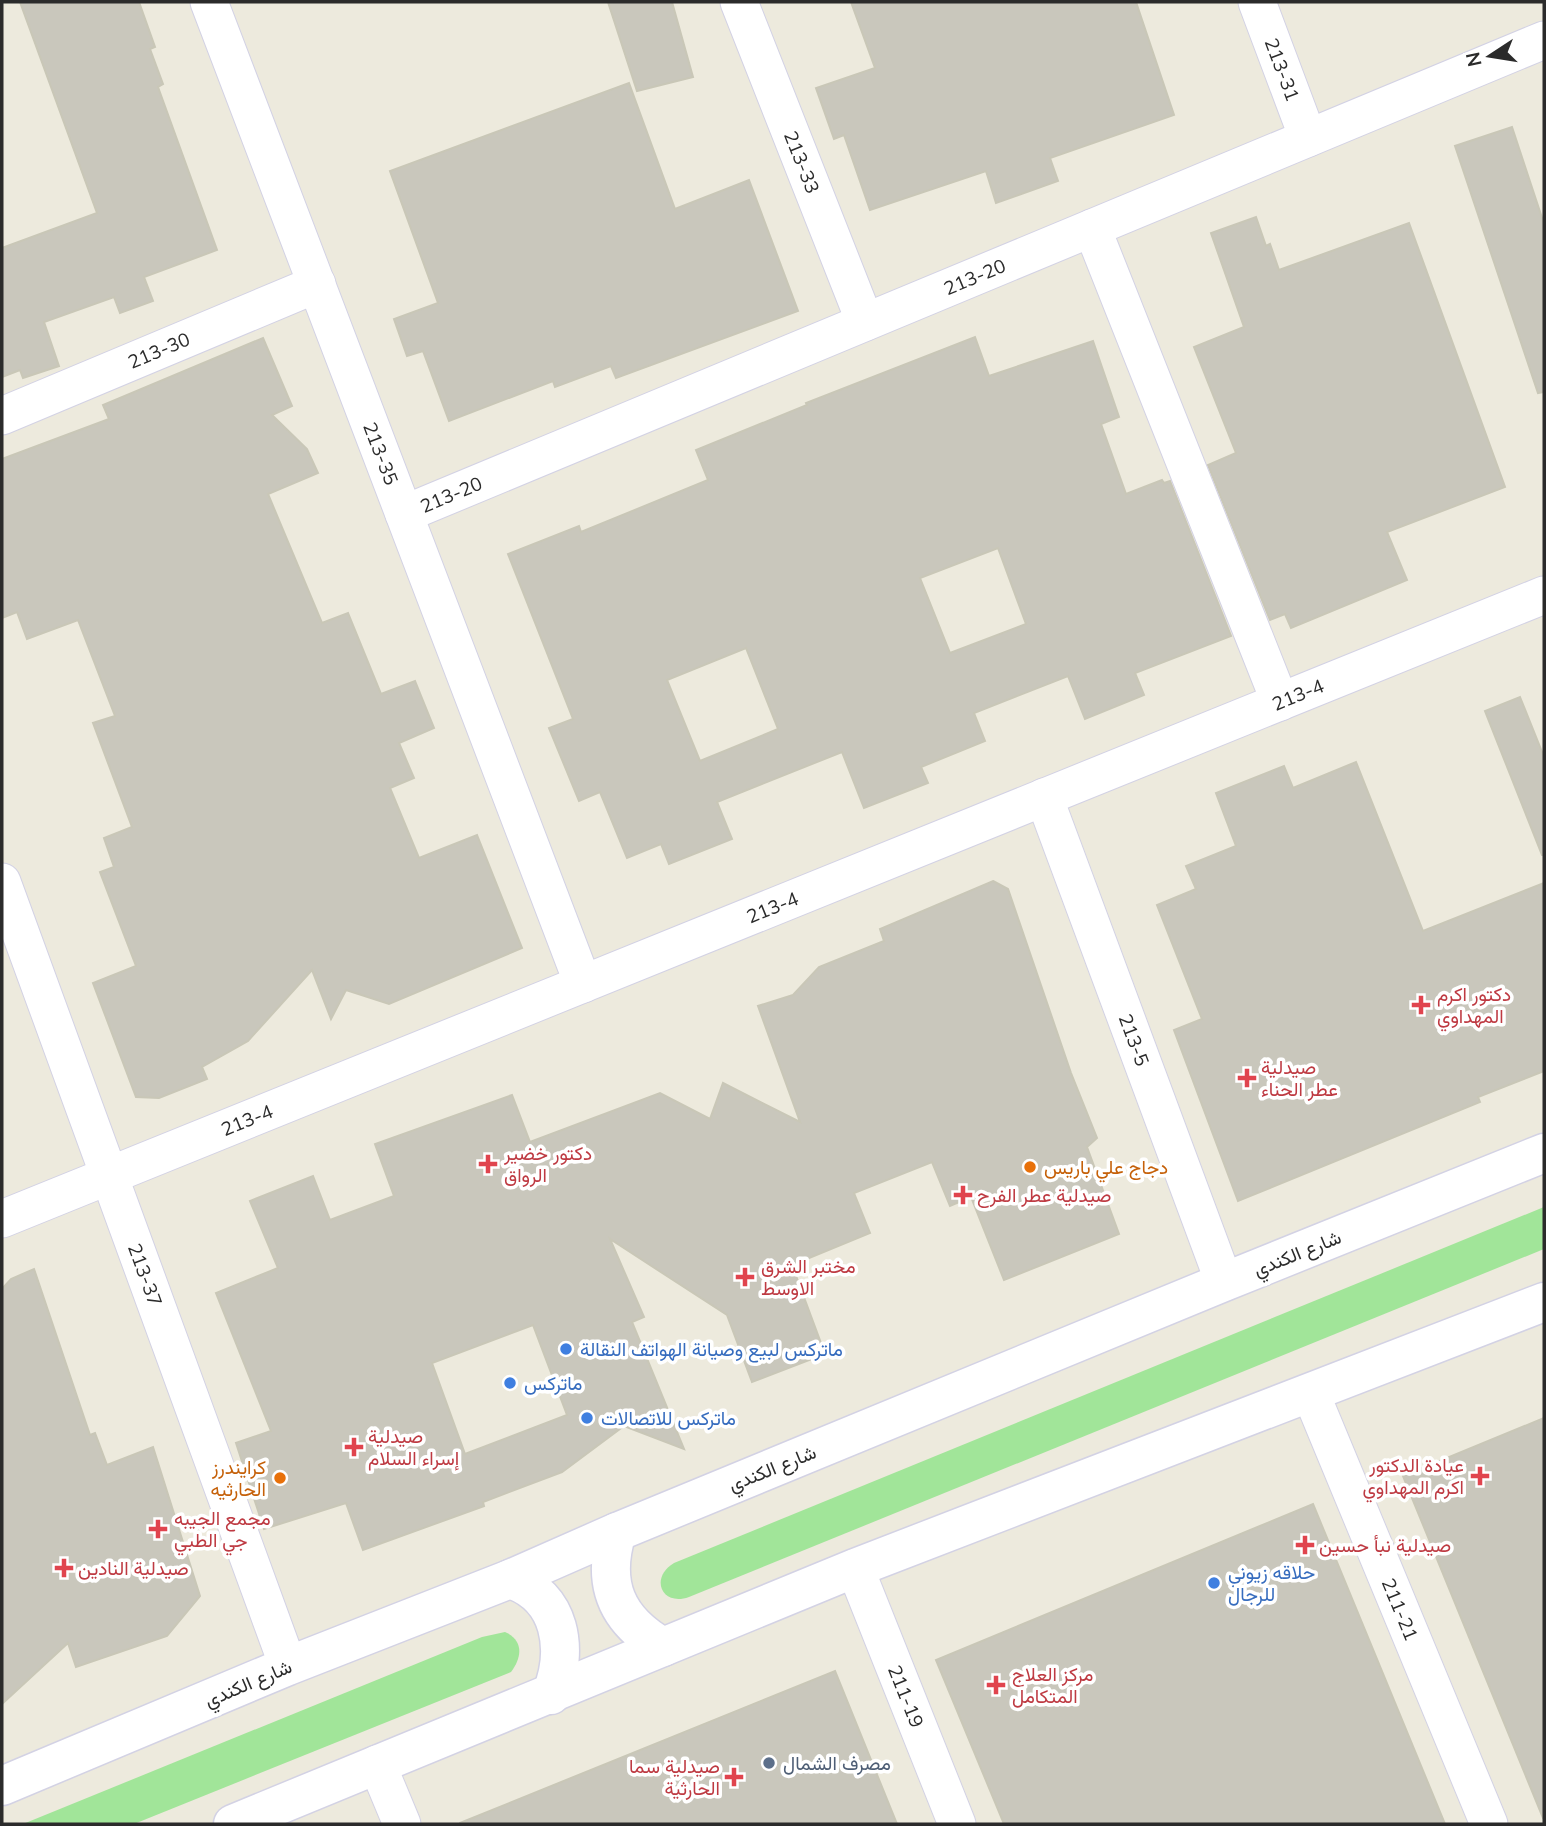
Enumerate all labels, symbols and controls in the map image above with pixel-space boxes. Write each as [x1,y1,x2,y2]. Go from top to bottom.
north arrow [1455,21,1525,91]
street label: 213-31 [1260,35,1305,104]
text: N [1460,50,1487,69]
street label: 213-33 [779,127,825,197]
street label: 213-20 [940,253,1009,300]
street label: 213-30 [124,327,193,374]
street label: 213-35 [358,419,404,488]
street label: 213-20 [416,471,486,518]
street label: 213-4 [1268,673,1327,716]
street label: 213-4 [743,886,802,928]
place label: دكتور اكرم المهداوي [1437,982,1511,1032]
marker: دكتور اكرم المهداوي [1411,995,1431,1015]
street label: 213-5 [1114,1010,1155,1069]
place label: صيدلية عطر الحناء [1261,1055,1338,1101]
marker: صيدلية عطر الحناء [1239,1070,1255,1086]
street label: 213-4 [217,1099,276,1141]
place label: دكتور خضير الرواق [503,1141,592,1187]
marker: دكتور خضير الرواق [478,1154,498,1174]
place label: دجاج علي باريس [1044,1155,1168,1183]
marker: دجاج علي باريس [1022,1159,1038,1175]
place label: صيدلية عطر الفرح [977,1183,1111,1208]
marker: صيدلية عطر الفرح [955,1187,971,1203]
street label: شارع الكندي [1250,1225,1346,1285]
street label: 213-37 [123,1240,168,1309]
place label: مختبر الشرق الاوسط [761,1254,856,1300]
marker: مختبر الشرق الاوسط [735,1267,755,1287]
place label: ماتركس لبيع وصيانة الهواتف النقالة [580,1337,843,1363]
marker: ماتركس لبيع وصيانة الهواتف النقالة [558,1341,574,1357]
place label: ماتركس [524,1371,582,1395]
marker: ماتركس [502,1375,518,1391]
place label: ماتركس للاتصالات [601,1406,736,1430]
marker: ماتركس للاتصالات [579,1410,595,1426]
place label: صيدلية إسراء السلام [368,1424,459,1471]
marker: صيدلية إسراء السلام [346,1439,362,1455]
street label: شارع الكندي [725,1440,821,1500]
place label: عيادة الدكتور اكرم المهداوي [1362,1453,1464,1503]
place label: كرايندرز الحارثيه [210,1455,266,1501]
marker: عيادة الدكتور اكرم المهداوي [1470,1466,1490,1486]
marker: كرايندرز الحارثيه [272,1470,288,1486]
place label: مجمع الجيبه جي الطبي [174,1506,271,1556]
marker: مجمع الجيبه جي الطبي [148,1519,168,1539]
place label: صيدلية نبأ حسين [1319,1533,1451,1557]
marker: صيدلية نبأ حسين [1297,1537,1313,1553]
place label: صيدلية النادين [78,1556,189,1580]
marker: صيدلية النادين [56,1560,72,1576]
place label: حلاقه زيوني للرجال [1228,1560,1315,1606]
marker: حلاقه زيوني للرجال [1206,1575,1222,1591]
street label: 211-21 [1377,1575,1424,1644]
street label: شارع الكندي [201,1654,297,1716]
street label: 211-19 [883,1661,929,1731]
place label: مركز العلاج المتكامل [1012,1662,1093,1708]
marker: مركز العلاج المتكامل [986,1675,1006,1695]
place label: مصرف الشمال [783,1751,891,1775]
place label: صيدلية سما الحارثية [629,1754,720,1800]
marker: مصرف الشمال [761,1755,777,1771]
marker: صيدلية سما الحارثية [726,1769,742,1785]

